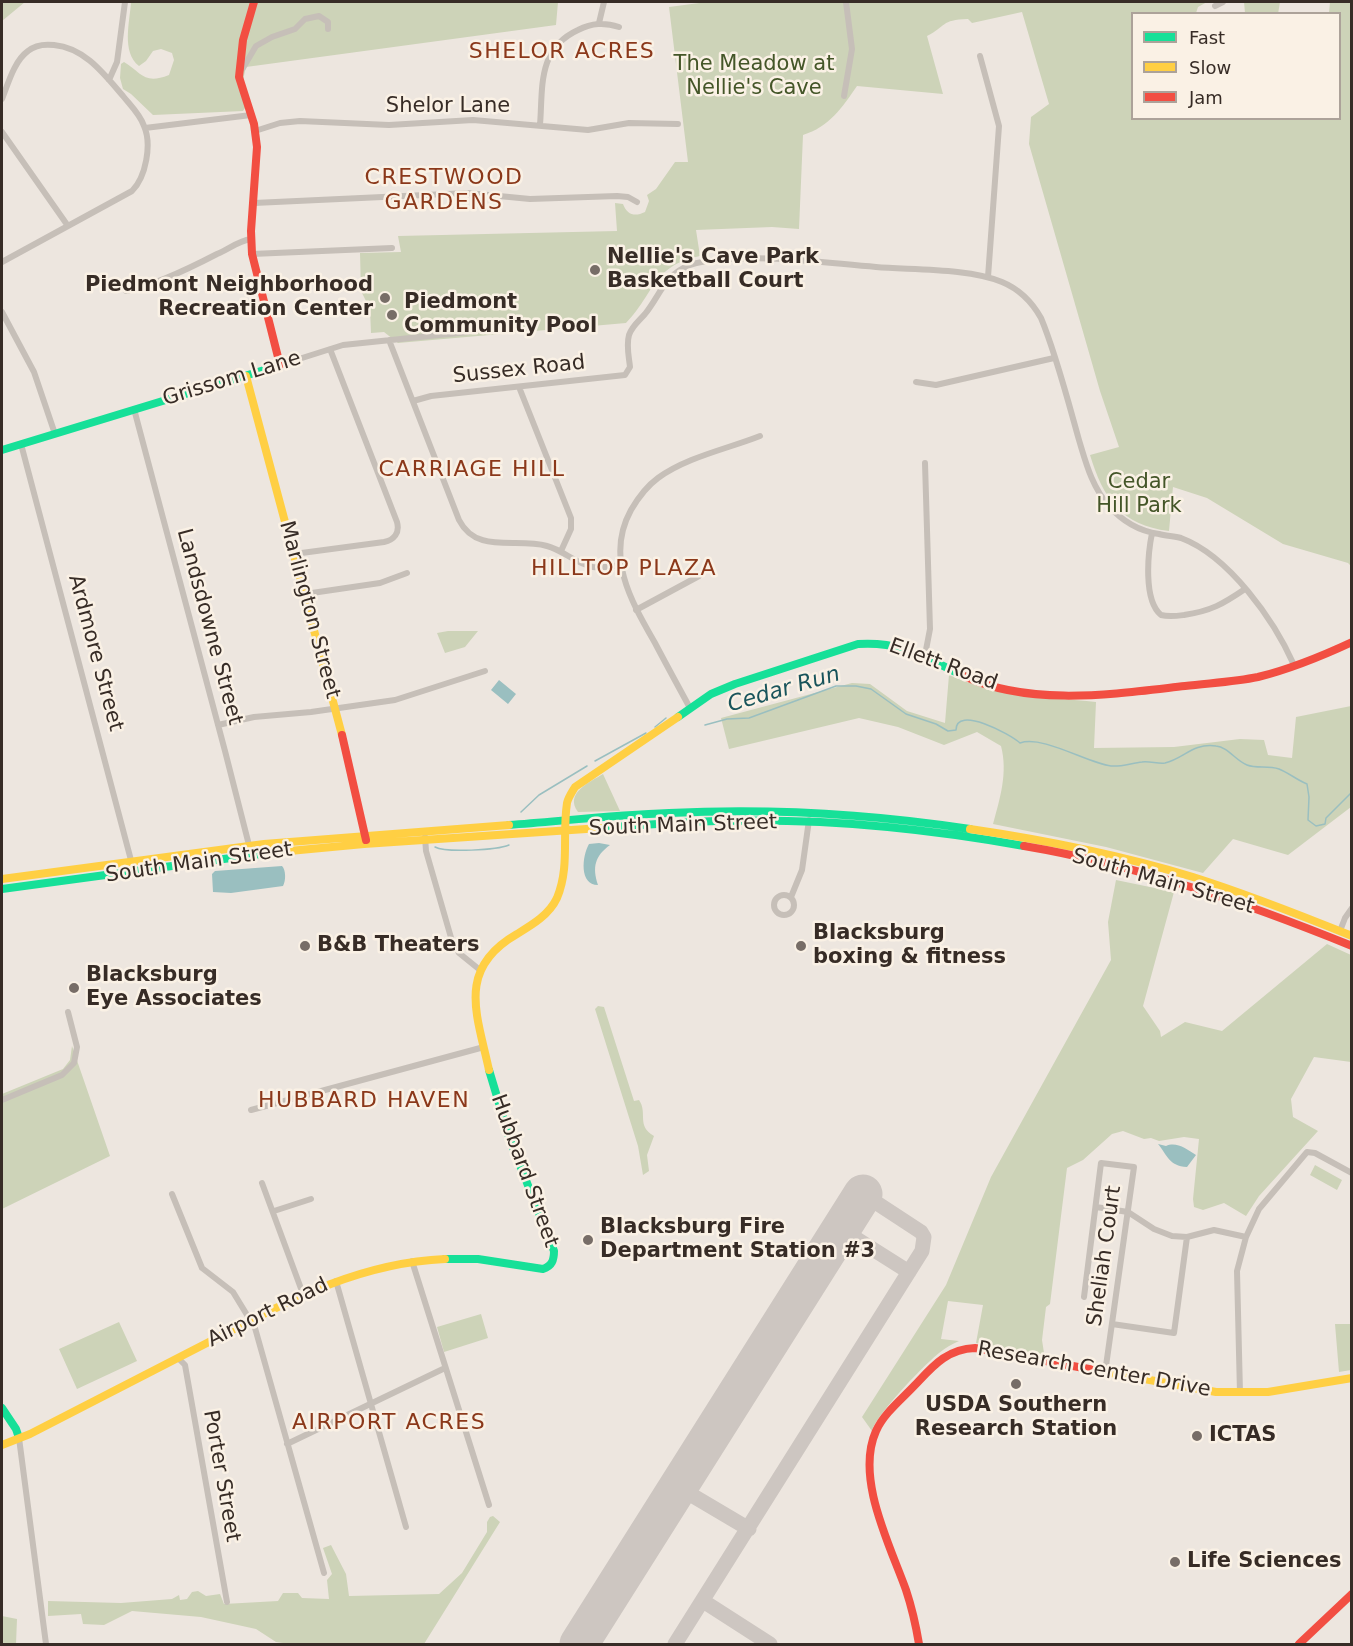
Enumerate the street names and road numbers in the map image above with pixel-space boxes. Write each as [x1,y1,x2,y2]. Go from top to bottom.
street label: Shelor Lane [386,94,510,120]
street label: Grissom Lane [160,346,304,412]
street label: Sussex Road [452,351,586,389]
street label: Marlington Street [273,518,345,702]
street label: Landsdowne Street [171,526,247,728]
street label: Ardmore Street [62,572,128,734]
street label: Ellett Road [885,634,1001,696]
street label: South Main Street [588,810,778,842]
street label: South Main Street [104,837,294,889]
street label: South Main Street [1069,844,1257,920]
street label: Hubbard Street [485,1091,563,1251]
street label: Sheliah Court [1083,1184,1127,1328]
street label: Airport Road [203,1273,333,1353]
street label: Research Center Drive [975,1337,1213,1403]
street label: Porter Street [197,1408,245,1544]

